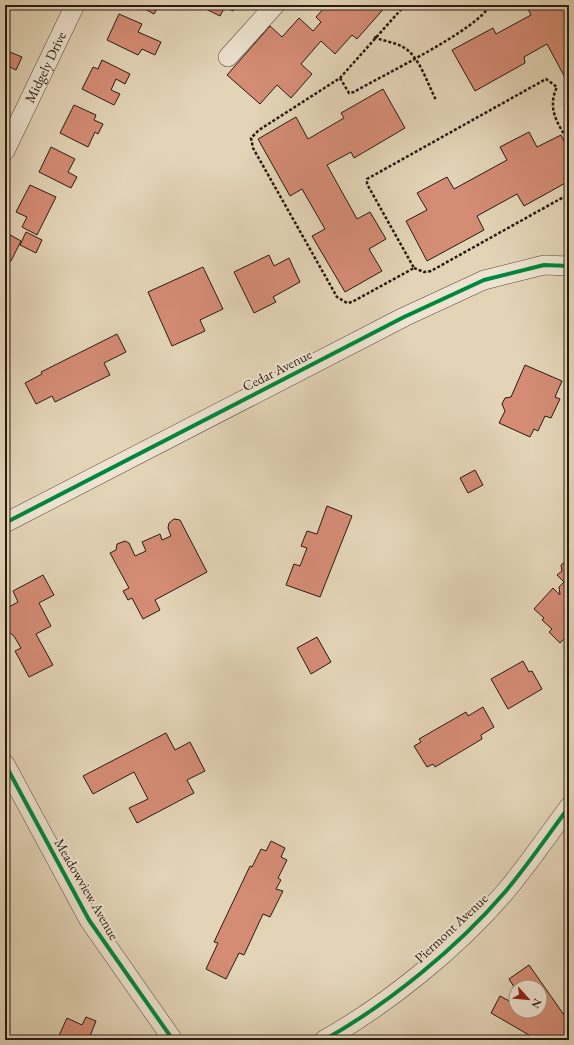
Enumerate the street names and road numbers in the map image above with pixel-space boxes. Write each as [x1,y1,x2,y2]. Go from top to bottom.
street label: Midgely Drive [20,28,70,106]
street label: Cedar Avenue [239,345,315,395]
street label: Meadowview Avenue [51,835,124,943]
street label: Piermont Avenue [411,889,492,967]

